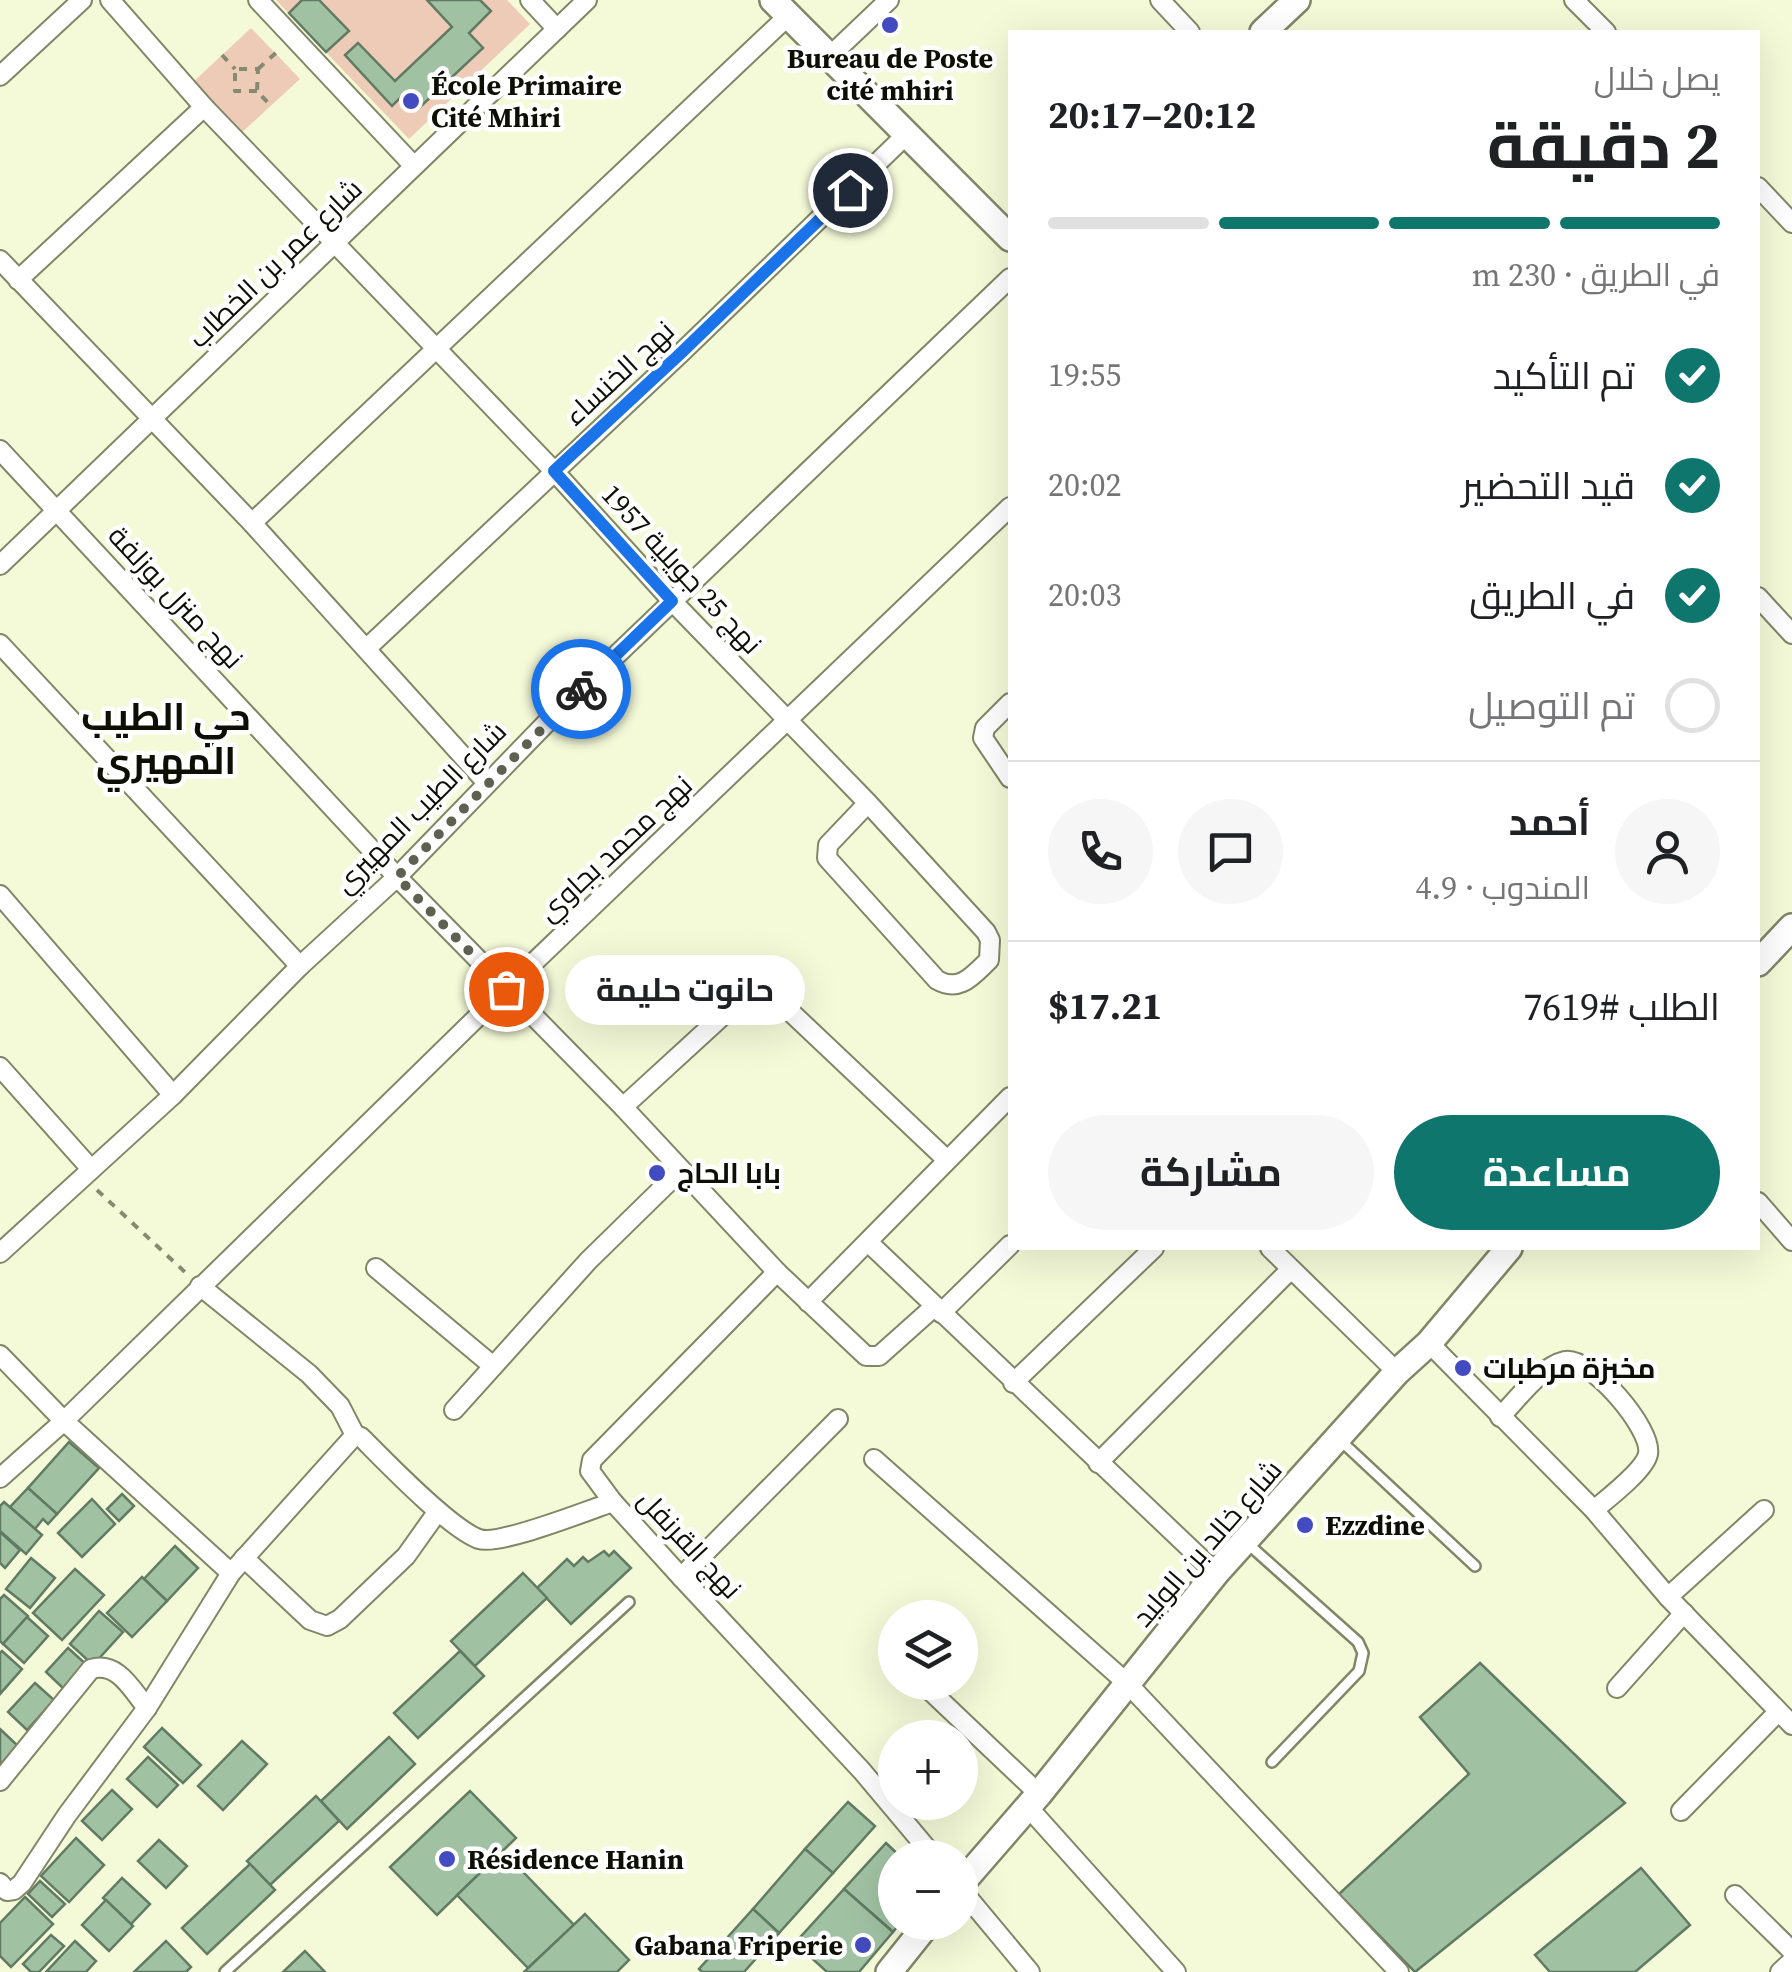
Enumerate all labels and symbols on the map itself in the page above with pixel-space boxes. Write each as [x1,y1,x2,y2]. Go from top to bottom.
marker: Bureau de Poste cité mhiri [879,14,901,36]
place label: Bureau de Poste cité mhiri [787,39,993,109]
place label: École Primaire Cité Mhiri [431,66,622,136]
marker: École Primaire Cité Mhiri [400,90,422,112]
pin [808,148,893,233]
street label: شارع عمر بن الخطاب [180,170,370,356]
street label: نهج الخنساء [556,312,682,434]
street label: نهج 25 جويلية 1957 [593,476,771,662]
street label: نهج منزل بوزلفة [100,517,252,677]
courier [531,639,631,739]
district label: حي الطيب المهيري [81,691,251,792]
street label: شارع الطيب المهيري [326,713,516,903]
street label: نهج محمد بجاوي [530,766,703,932]
pin [464,947,549,1032]
callout: حانوت حليمة [566,954,806,1024]
place label: بابا الحاج [677,1154,781,1192]
marker: بابا الحاج [646,1162,668,1184]
place label: مخبزة مرطبات [1483,1349,1655,1387]
marker: مخبزة مرطبات [1452,1357,1474,1379]
street label: شارع خالد بن الوليد [1124,1451,1290,1635]
street label: نهج القرنفل [630,1481,750,1607]
place label: Ezzdine [1325,1506,1425,1544]
marker: Ezzdine [1294,1514,1316,1536]
place label: Résidence Hanin [467,1840,684,1878]
marker: Résidence Hanin [436,1848,458,1870]
place label: Gabana Friperie [634,1926,843,1964]
marker: Gabana Friperie [852,1934,874,1956]

